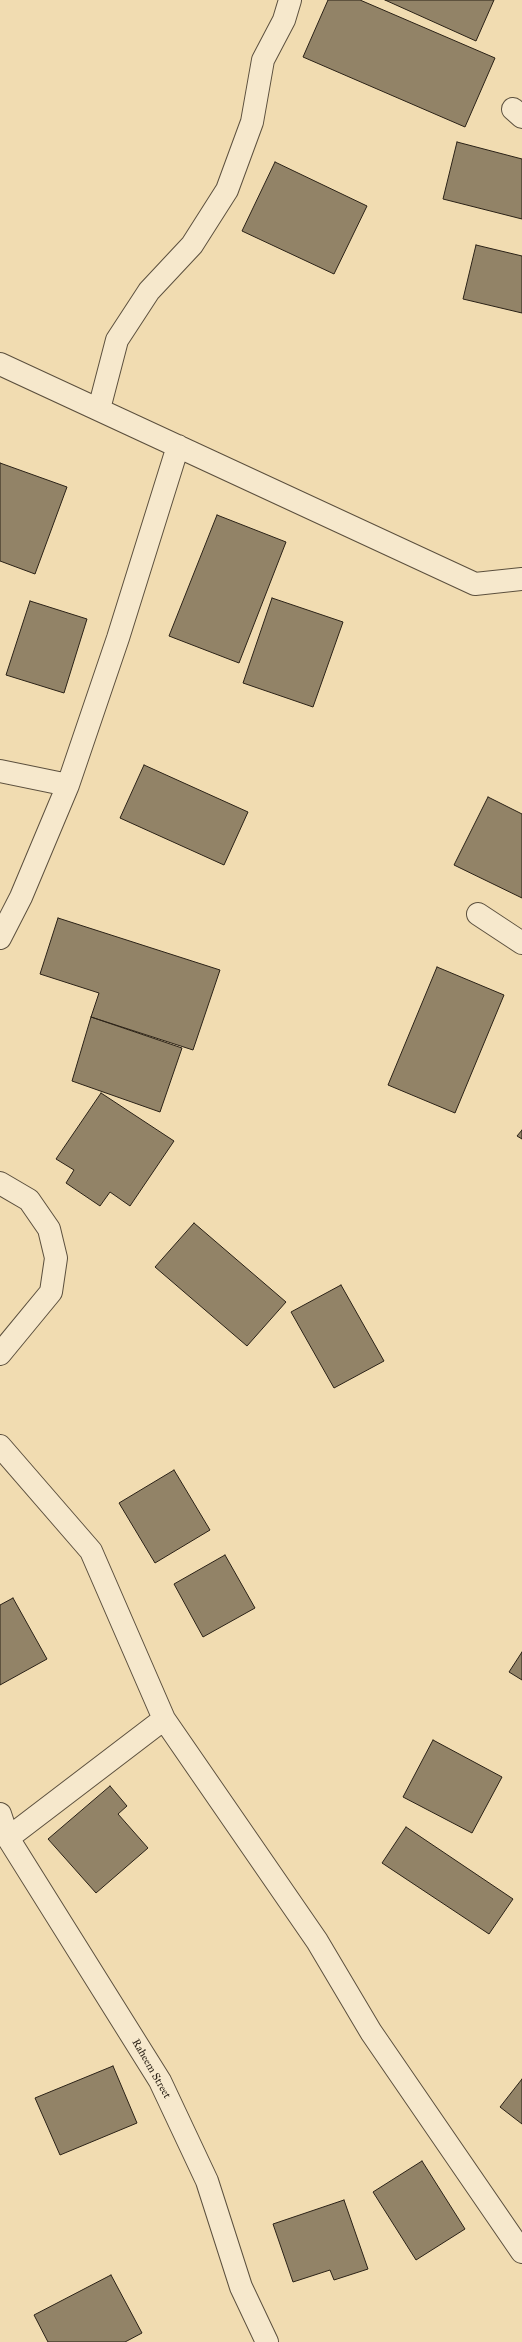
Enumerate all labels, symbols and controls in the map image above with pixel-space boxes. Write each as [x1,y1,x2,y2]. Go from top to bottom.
street label: Raheem Street [129,2037,173,2101]

